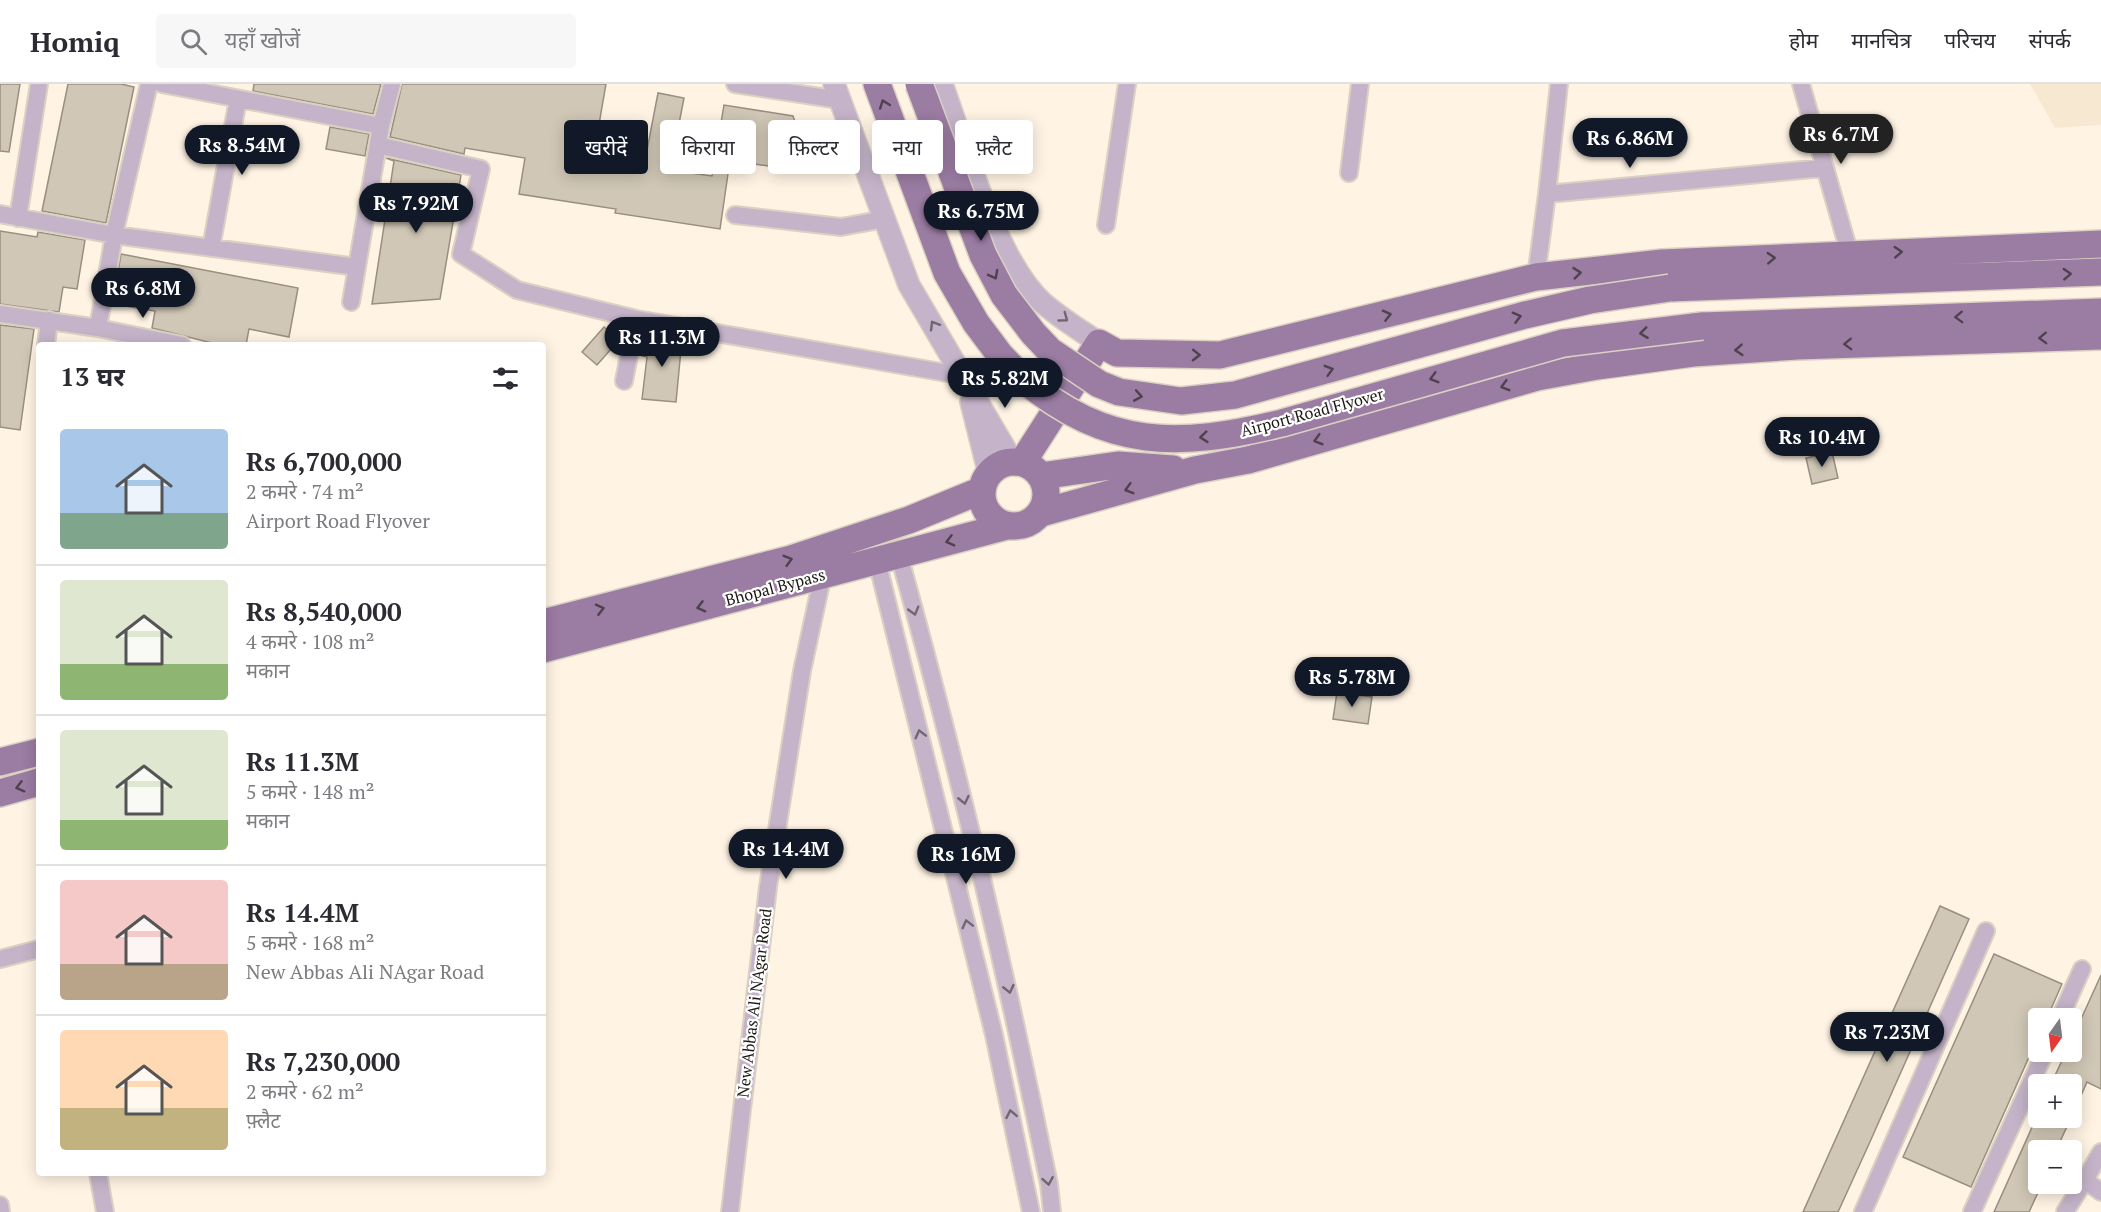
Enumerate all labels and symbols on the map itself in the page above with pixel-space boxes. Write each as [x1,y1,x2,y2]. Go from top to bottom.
one-way arrow [879,99,891,110]
pin: Rs 6.7M [1786,114,1896,165]
pin: Rs 6.86M [1568,118,1692,169]
pin: Rs 8.54M [180,125,304,176]
pin: Rs 7.92M [354,183,478,234]
pin: Rs 6.75M [919,191,1043,242]
one-way arrow [1893,246,1902,259]
one-way arrow [1766,251,1775,264]
one-way arrow [1572,267,1581,279]
one-way arrow [2063,267,2072,280]
pin: Rs 6.8M [88,268,198,319]
one-way arrow [987,269,998,280]
one-way arrow [1381,309,1391,322]
one-way arrow [1057,311,1068,322]
one-way arrow [1954,311,1963,324]
one-way arrow [1511,312,1522,324]
pin: Rs 11.3M [600,317,724,368]
one-way arrow [929,321,941,331]
one-way arrow [1640,326,1649,338]
one-way arrow [2038,332,2047,344]
one-way arrow [1843,337,1852,350]
one-way arrow [1734,343,1743,356]
one-way arrow [1192,349,1201,361]
pin: Rs 5.82M [943,358,1067,409]
one-way arrow [1323,365,1334,377]
one-way arrow [1429,371,1439,383]
one-way arrow [1500,379,1511,391]
street label: Airport Road Flyover [1238,382,1387,442]
one-way arrow [1134,389,1143,401]
pin: Rs 10.4M [1760,417,1884,468]
one-way arrow [1200,430,1209,443]
one-way arrow [1313,433,1324,445]
one-way arrow [1124,482,1135,494]
one-way arrow [946,534,956,546]
one-way arrow [783,555,793,567]
street label: Bhopal Bypass [722,563,828,611]
one-way arrow [696,600,707,612]
one-way arrow [594,603,604,616]
one-way arrow [907,606,920,616]
pin: Rs 5.78M [1290,657,1414,708]
one-way arrow [914,729,927,739]
one-way arrow [15,780,25,793]
one-way arrow [956,795,969,805]
pin: Rs 14.4M [724,829,848,880]
pin: Rs 16M [917,834,1015,885]
street label: New Abbas Ali NAgar Road [731,907,777,1099]
one-way arrow [961,919,974,929]
one-way arrow [1002,984,1015,994]
north arrow [2028,1008,2082,1062]
pin: Rs 7.23M [1825,1012,1949,1063]
one-way arrow [1005,1109,1018,1119]
one-way arrow [1041,1176,1053,1185]

